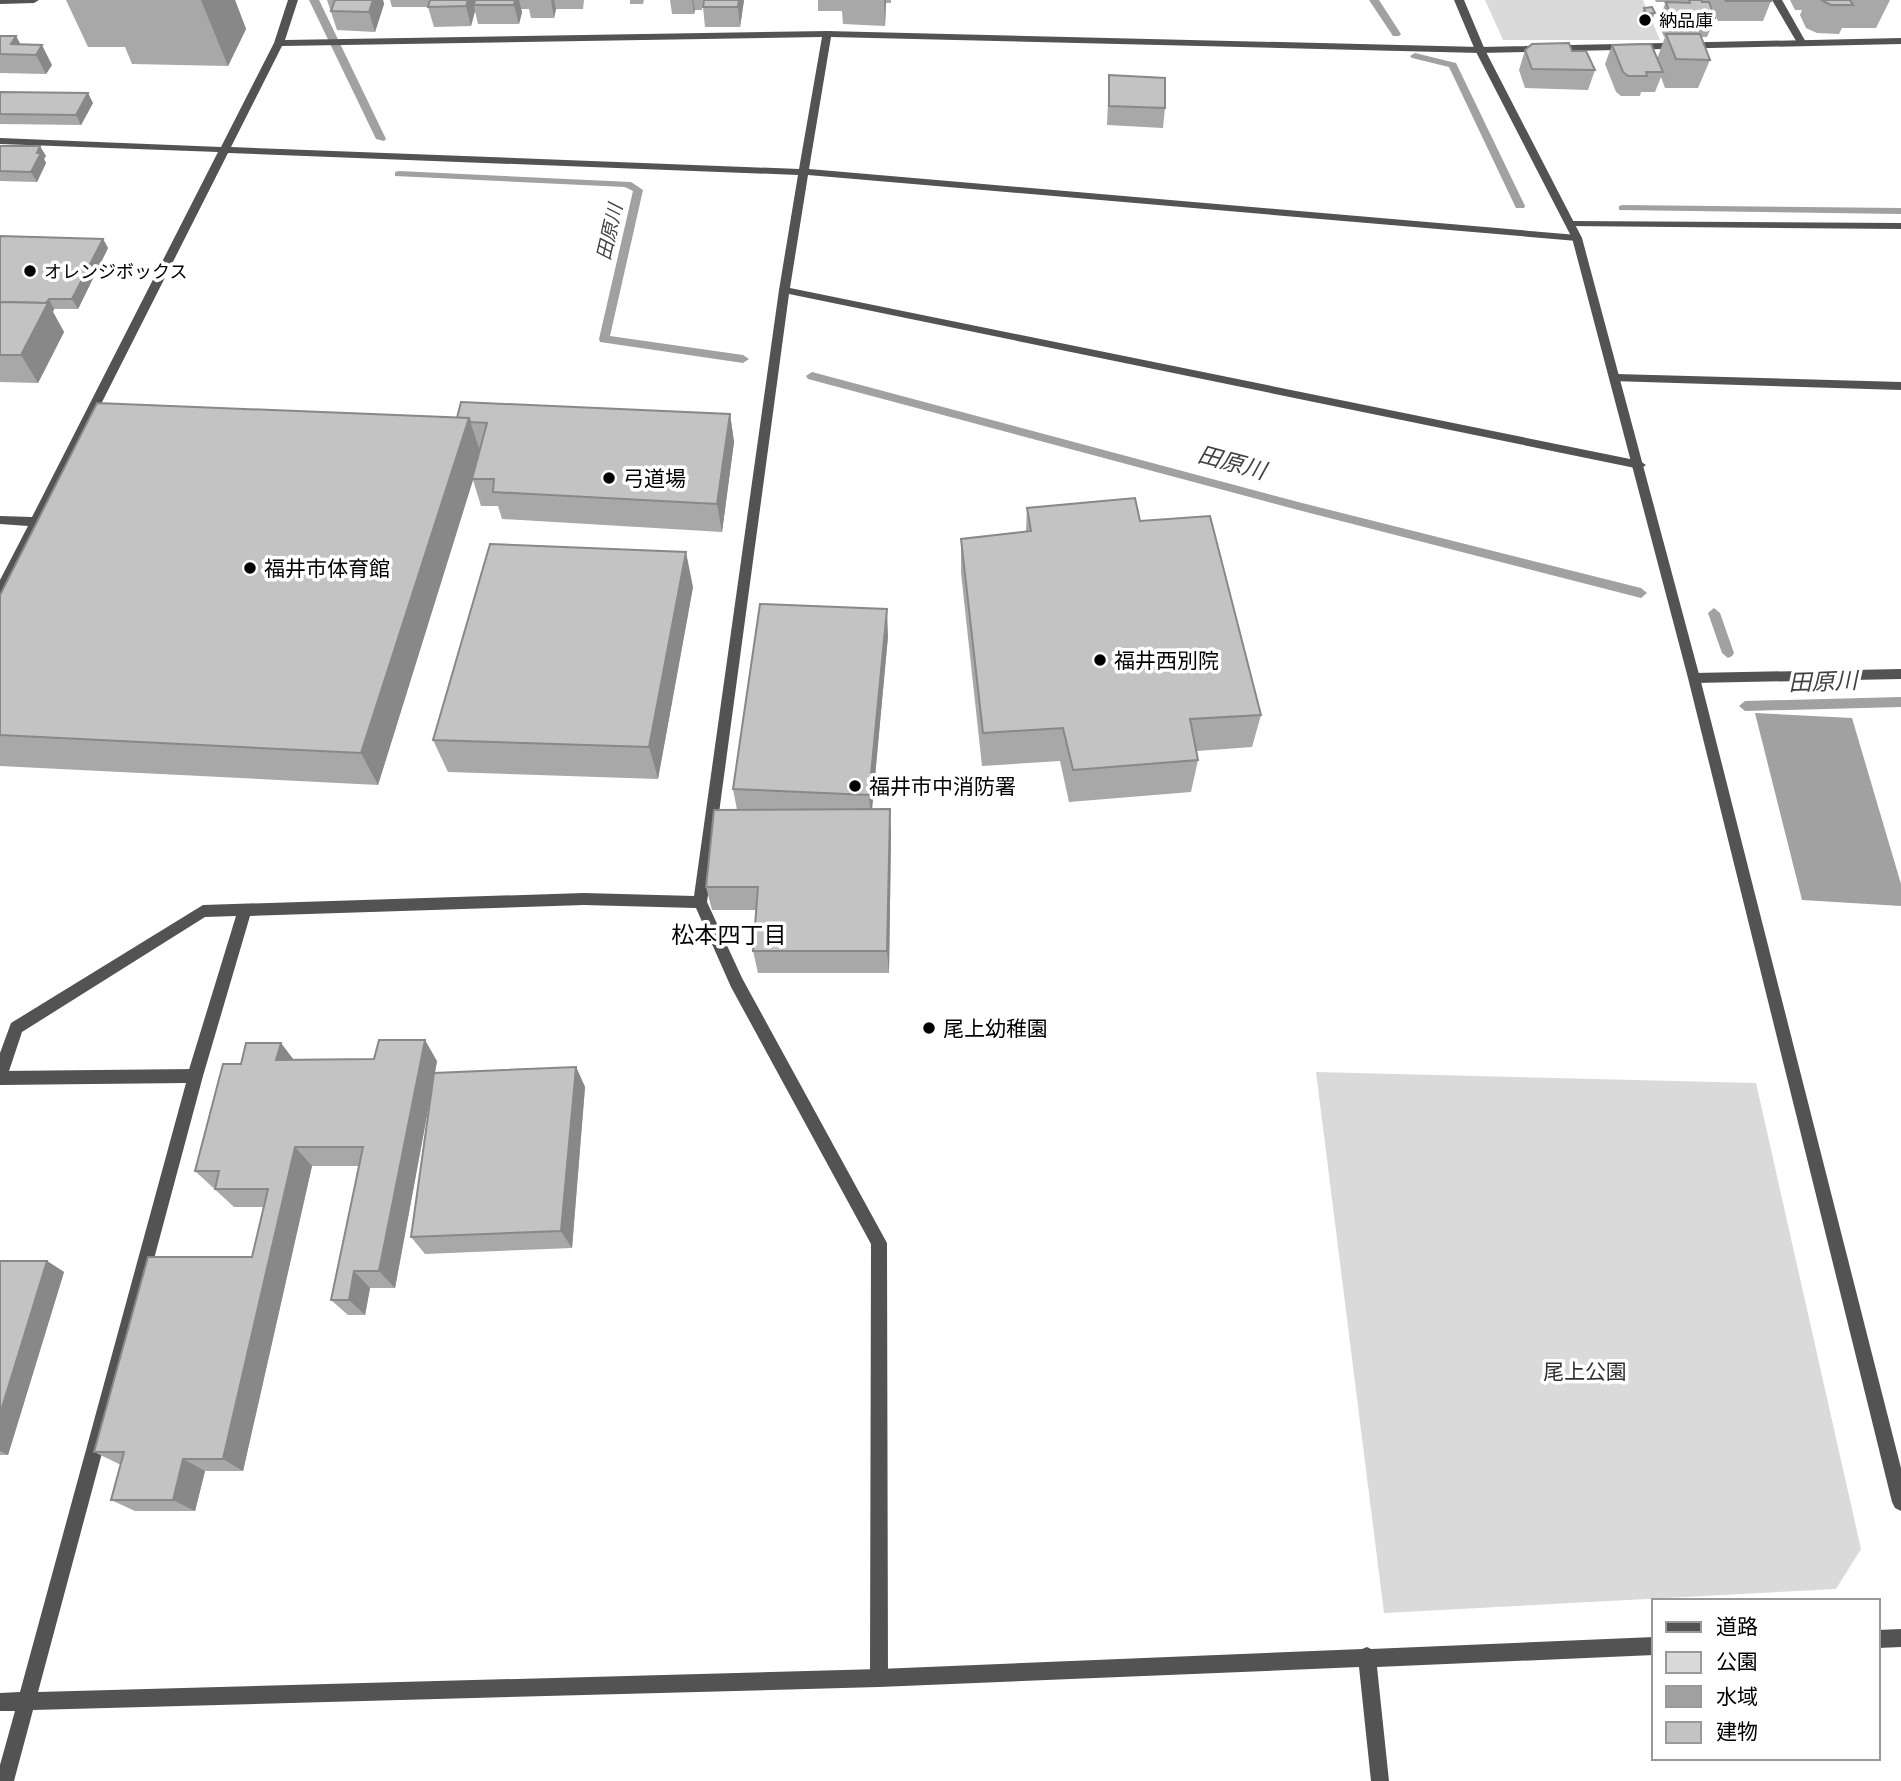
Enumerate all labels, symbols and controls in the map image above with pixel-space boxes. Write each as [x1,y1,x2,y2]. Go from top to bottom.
place label: 納品庫 [1659,10,1713,31]
marker: 納品庫 [1637,12,1653,28]
water label: 田原川 [592,200,627,262]
place label: オレンジボックス [44,261,187,282]
marker: オレンジボックス [22,263,38,279]
water label: 田原川 [1195,440,1272,485]
place label: 弓道場 [623,466,686,491]
marker: 弓道場 [601,470,617,486]
place label: 福井市体育館 [264,556,390,581]
marker: 福井市体育館 [242,560,258,576]
place label: 福井西別院 [1114,648,1219,673]
marker: 福井西別院 [1092,652,1108,668]
water label: 田原川 [1788,666,1861,696]
place label: 福井市中消防署 [869,774,1016,799]
marker: 福井市中消防署 [847,778,863,794]
district label: 松本四丁目 [672,921,787,948]
place label: 尾上幼稚園 [943,1016,1048,1041]
marker: 尾上幼稚園 [921,1020,937,1036]
park label: 尾上公園 [1543,1359,1627,1384]
legend [1652,1599,1880,1760]
text: 道路 [1716,1614,1758,1639]
text: 公園 [1716,1649,1758,1674]
text: 水域 [1716,1684,1758,1709]
text: 建物 [1716,1719,1758,1744]

